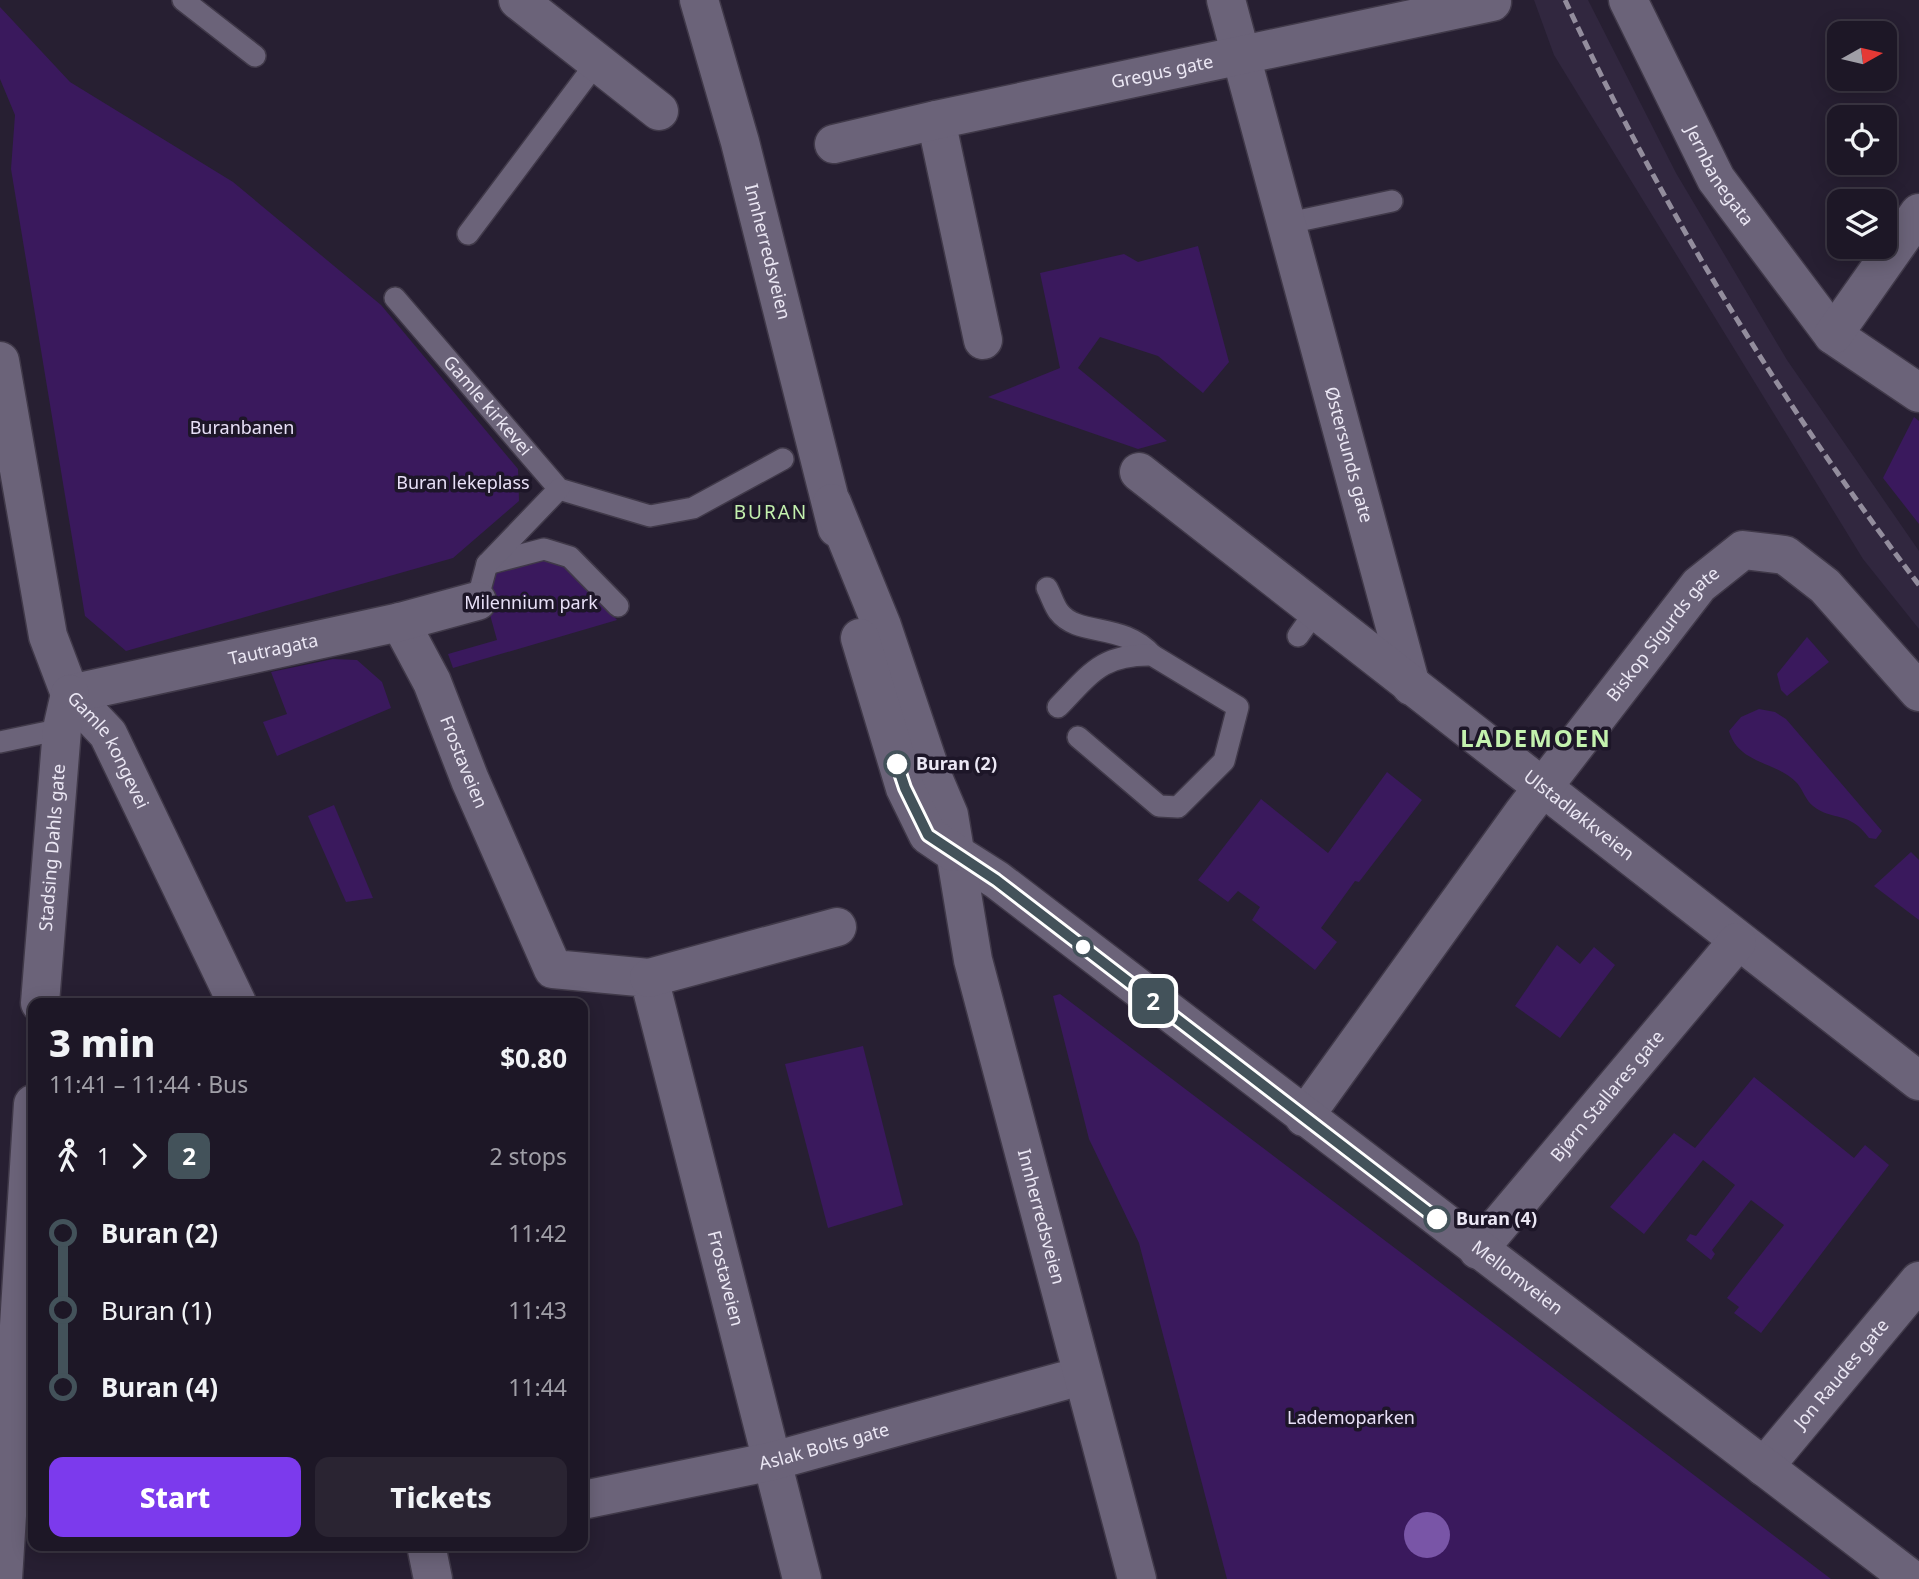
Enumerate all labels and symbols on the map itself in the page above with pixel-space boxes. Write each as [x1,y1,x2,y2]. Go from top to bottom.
north arrow [1827,21,1897,91]
street label: Gregus gate [1109,49,1215,94]
street label: Jernbanegata [1679,119,1760,230]
street label: Innherredsveien [740,181,797,322]
street label: Gamle kirkevei [439,350,538,460]
street label: Østersunds gate [1320,384,1379,525]
park label: Buranbanen [190,415,294,439]
park label: Buran lekeplass [396,470,530,494]
district label: BURAN [734,499,808,525]
street label: Biskop Sigurds gate [1600,561,1724,706]
park label: Milennium park [464,590,598,614]
street label: Tautragata [226,627,320,670]
street label: Gamle kongevei [63,686,155,812]
street label: Frostaveien [435,712,494,812]
district label: LADEMOEN [1460,721,1612,754]
marker: Buran (2) [884,751,910,777]
place label: Buran (2) [916,751,997,775]
street label: Stadsing Dahls gate [33,763,70,932]
street label: Ulstadløkkveien [1519,764,1640,865]
unlabelled marker [1073,937,1093,957]
line badge: 2 [1130,978,1176,1024]
street label: Bjørn Stallares gate [1544,1025,1669,1166]
street label: Innherredsveien [1013,1146,1071,1287]
marker: Buran (4) [1424,1206,1450,1232]
place label: Buran (4) [1456,1206,1537,1230]
street label: Frostaveien [703,1228,750,1329]
street label: Mellomveien [1467,1234,1568,1320]
street label: Jon Raudes gate [1787,1313,1894,1435]
park label: Lademoparken [1287,1405,1415,1429]
street label: Aslak Bolts gate [757,1417,892,1475]

